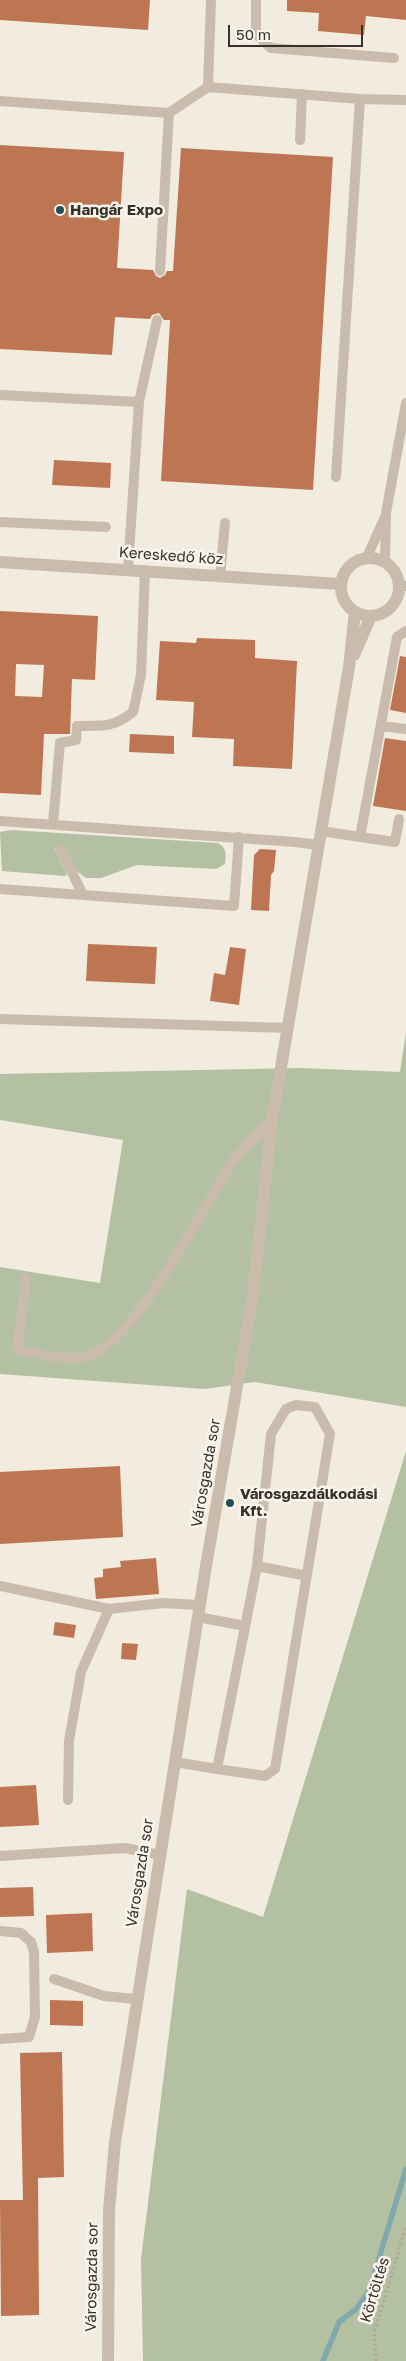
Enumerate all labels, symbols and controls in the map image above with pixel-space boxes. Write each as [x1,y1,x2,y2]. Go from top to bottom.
scale bar [231,15,366,47]
text: 50 m [236,25,271,43]
place label: Hangár Expo [70,201,163,219]
marker: Hangár Expo [54,204,66,216]
street label: Kereskedő köz [118,543,224,569]
street label: Városgazda sor [188,1417,224,1529]
place label: Városgazdálkodási Kft. [240,1485,378,1520]
marker: Városgazdálkodási Kft. [224,1497,236,1509]
street label: Városgazda sor [123,1817,157,1929]
street label: Városgazda sor [82,2222,102,2332]
street label: Körtöltés [357,2255,393,2325]

